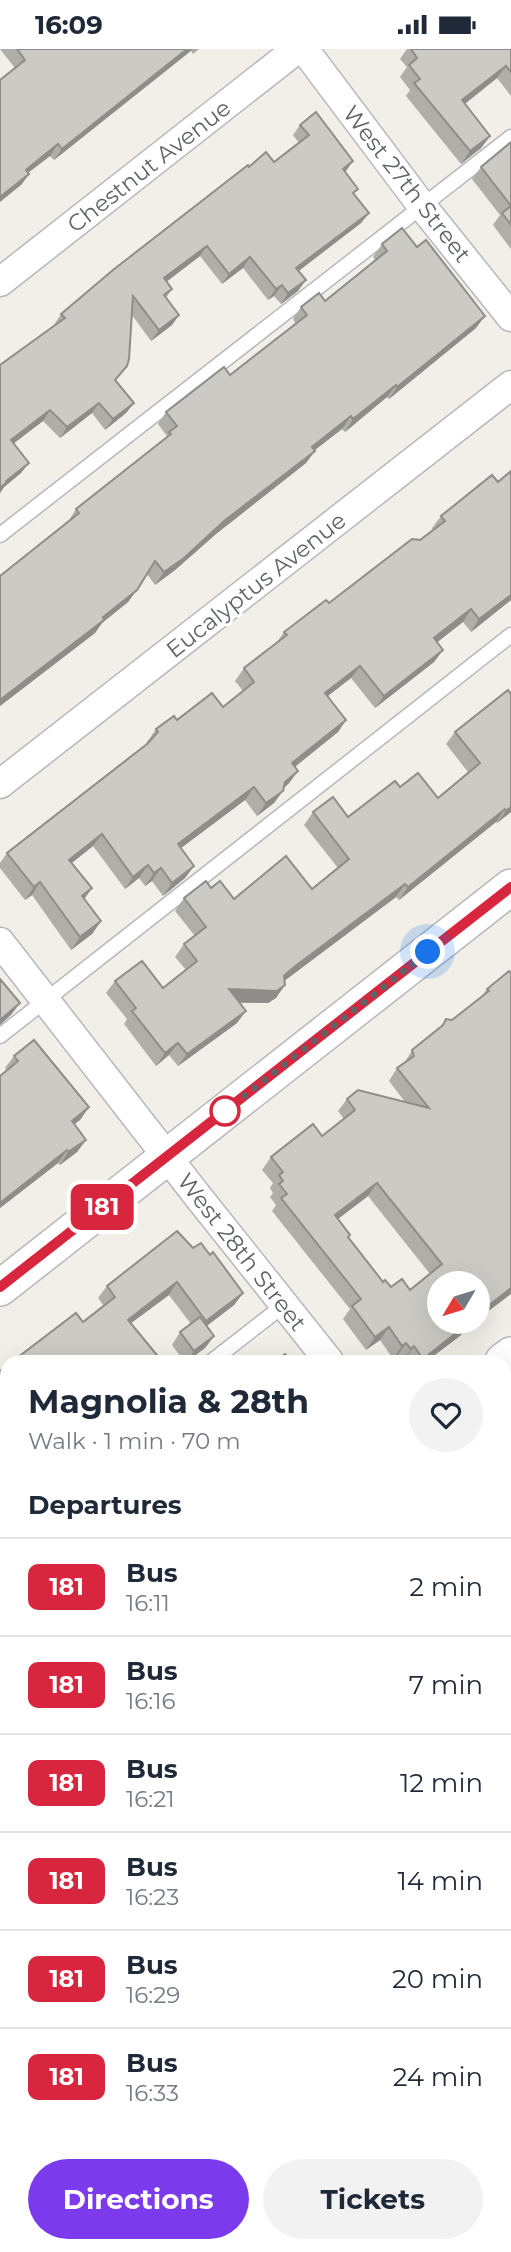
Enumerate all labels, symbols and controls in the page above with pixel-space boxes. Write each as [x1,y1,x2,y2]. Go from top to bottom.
text: 16:09 [35,9,103,41]
street label: Chestnut Avenue [62,94,236,238]
street label: West 27th Street [337,100,477,268]
street label: Eucalyptus Avenue [161,506,351,664]
your location [410,934,445,969]
unlabelled marker [210,1096,240,1126]
street label: West 28th Street [172,1167,312,1337]
line badge: 181 [62,1184,142,1230]
text: 181 [85,1192,119,1221]
north arrow [427,1271,490,1333]
map controls [427,1271,490,1334]
button: heart [409,1378,483,1452]
text: Magnolia & 28th [28,1381,309,1421]
text: Walk · 1 min · 70 m [28,1427,241,1455]
text: Departures [28,1489,182,1521]
text: Bus [126,1557,178,1589]
text: 2 min [409,1571,483,1603]
text: 181 [49,1572,84,1601]
text: 16:11 [126,1589,170,1617]
text: Bus [126,1655,178,1687]
text: 7 min [409,1669,483,1701]
text: 181 [49,1670,84,1699]
text: 16:16 [126,1687,176,1715]
text: Bus [126,1753,178,1785]
text: 12 min [400,1767,483,1799]
text: 181 [49,1768,84,1797]
text: 16:21 [126,1785,175,1813]
text: Bus [126,1851,178,1883]
text: 14 min [397,1865,483,1897]
text: 181 [49,1866,84,1895]
text: 16:23 [126,1883,179,1911]
text: Bus [126,1949,178,1981]
text: 20 min [392,1963,483,1995]
text: 181 [49,1964,84,1993]
text: 16:29 [126,1981,180,2009]
text: Bus [126,2047,178,2079]
text: 24 min [393,2061,483,2093]
text: 181 [49,2062,84,2091]
text: 16:33 [126,2079,179,2107]
button: Directions [28,2159,249,2239]
button: Tickets [263,2159,483,2239]

